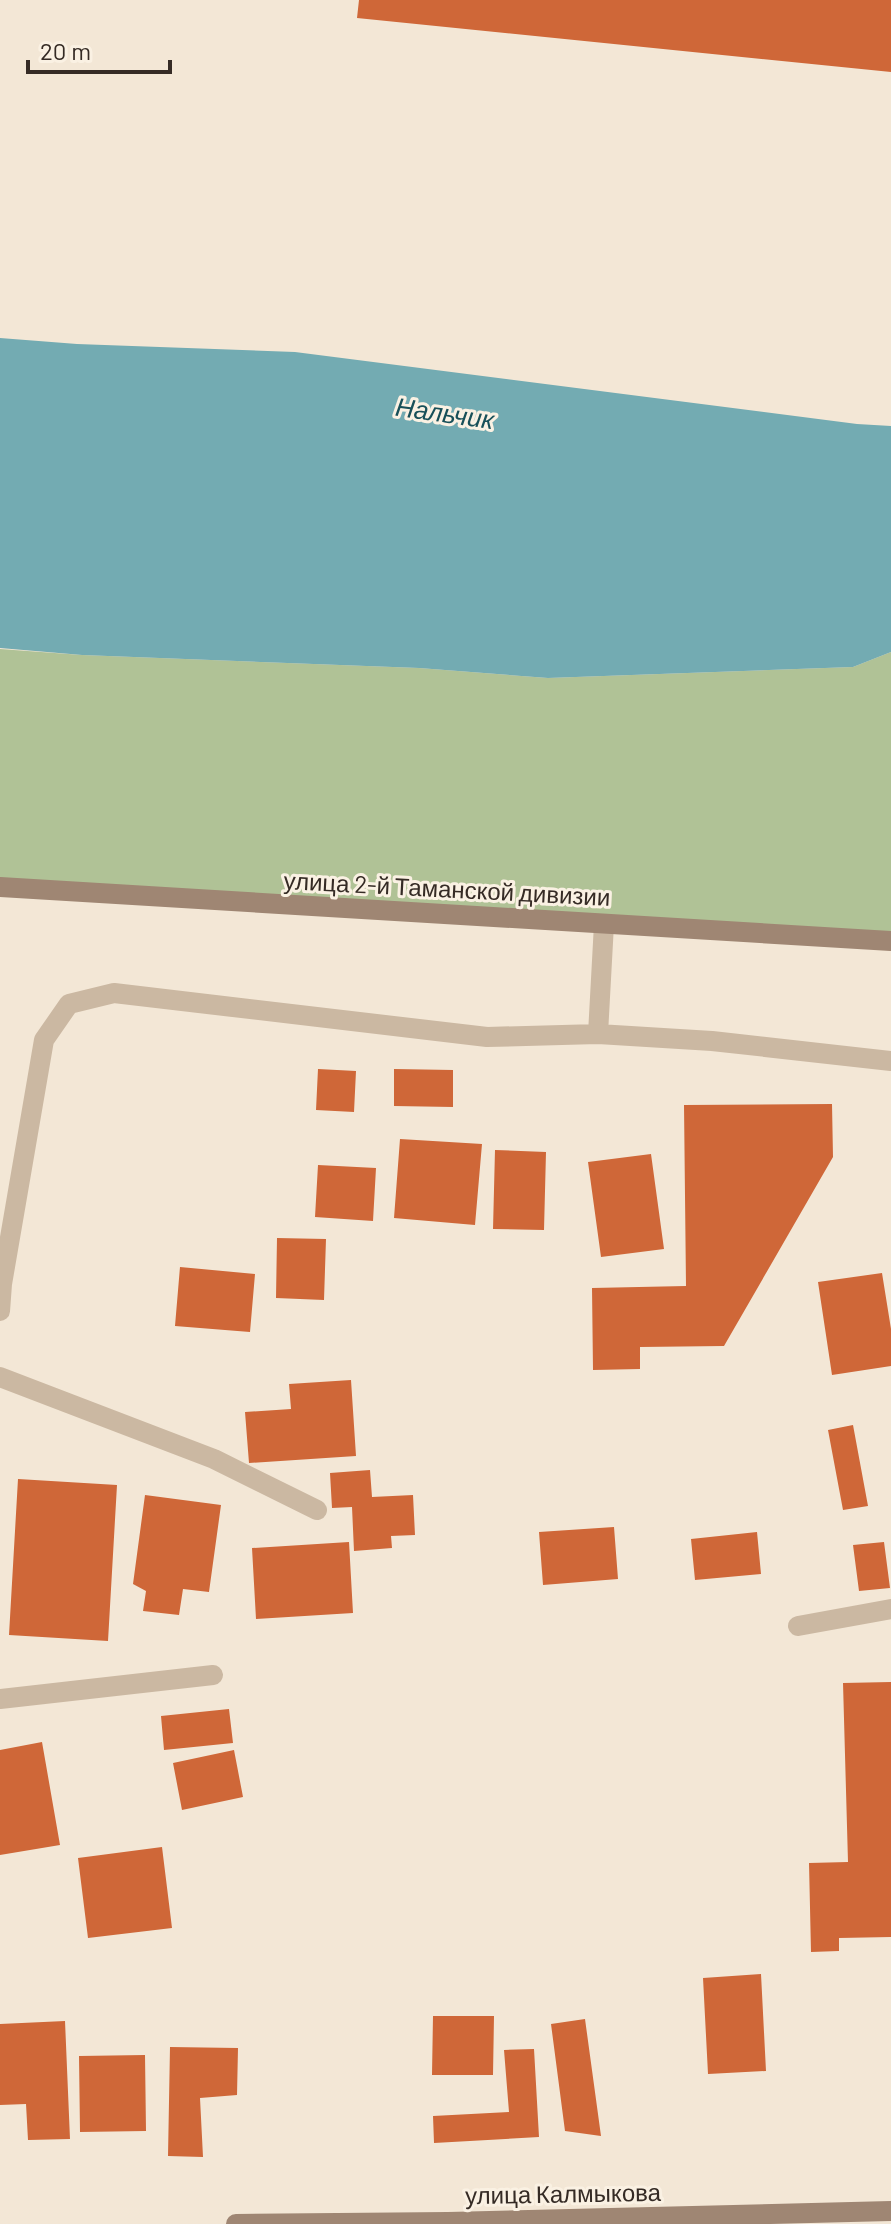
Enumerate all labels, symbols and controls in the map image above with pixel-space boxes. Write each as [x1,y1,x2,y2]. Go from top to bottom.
scale bar [28,24,170,74]
text: 20 m [40,36,91,65]
water label: Нальчик [394,390,498,434]
street label: улица 2-й Таманской дивизии [283,865,611,911]
street label: улица Калмыкова [465,2177,662,2209]

